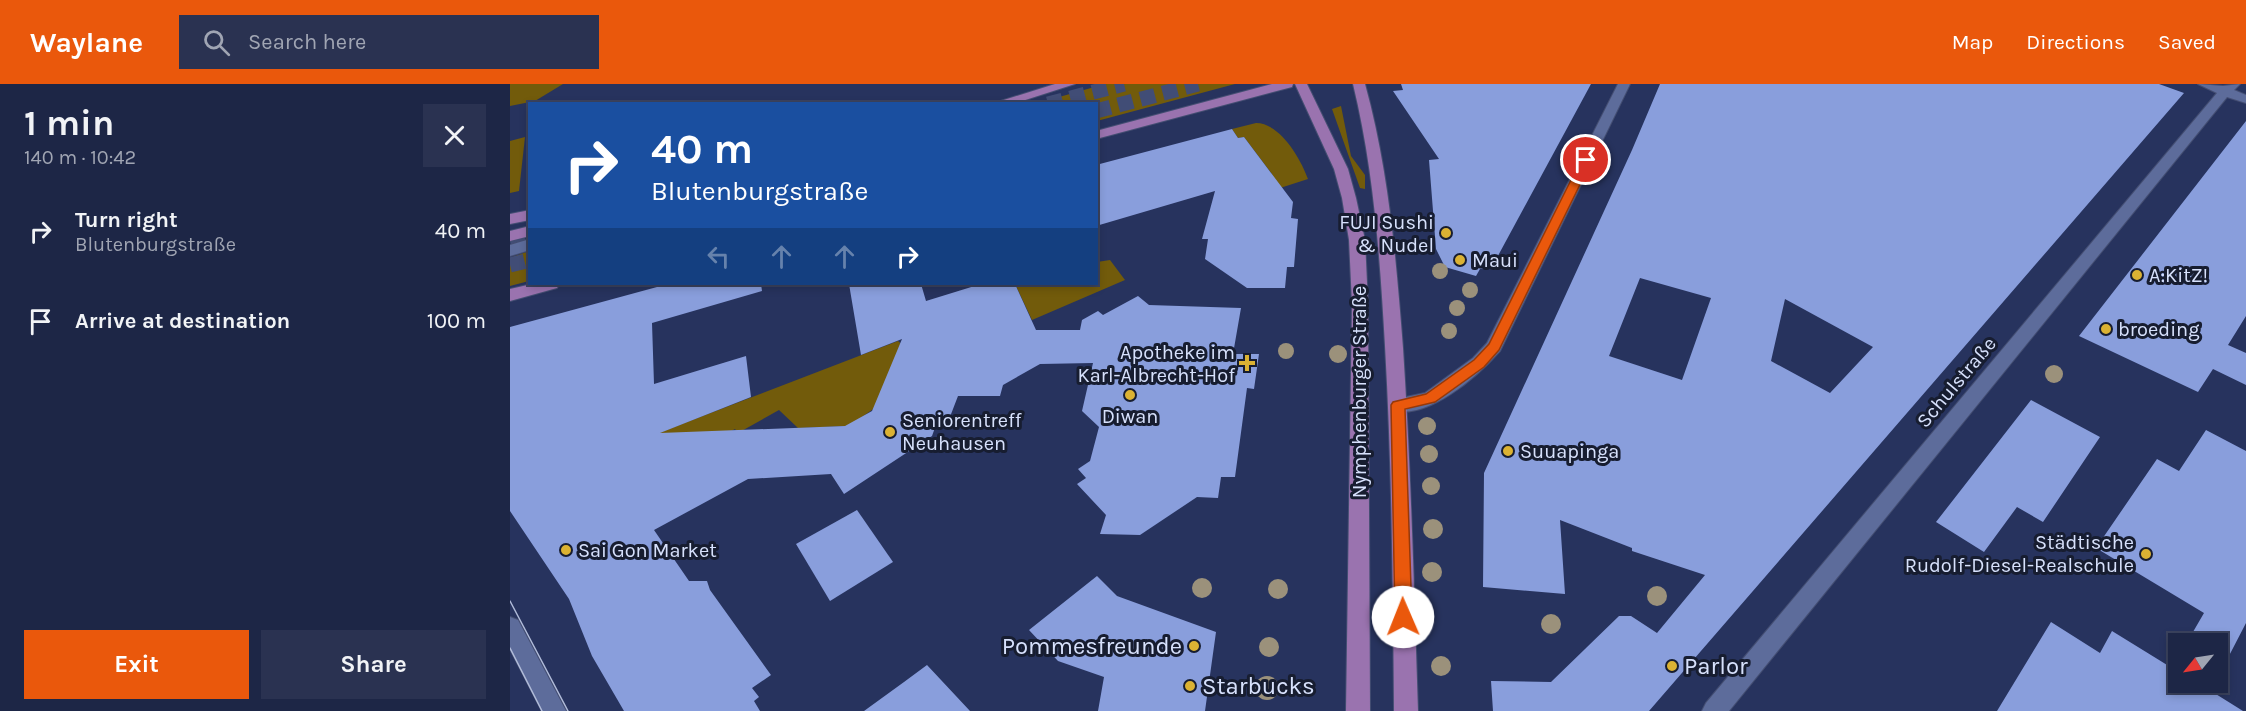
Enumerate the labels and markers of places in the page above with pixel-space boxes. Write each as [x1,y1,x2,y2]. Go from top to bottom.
pin [1560,134,1611,185]
place label: FUJI Sushi & Nudel [1339,211,1434,257]
marker: FUJI Sushi & Nudel [1439,226,1453,240]
place label: Maui [1472,249,1518,272]
marker: Maui [1453,253,1467,267]
place label: A:KitZ! [2149,264,2208,287]
marker: A:KitZ! [2130,268,2144,282]
place label: broeding [2118,318,2199,341]
marker: broeding [2099,322,2113,336]
place label: Apotheke im Karl-Albrecht-Hof [1078,341,1235,387]
marker: Apotheke im Karl-Albrecht-Hof [1240,356,1254,370]
marker: Diwan [1123,388,1137,402]
place label: Diwan [1102,405,1158,428]
place label: Seniorentreff Neuhausen [902,409,1022,455]
marker: Seniorentreff Neuhausen [883,425,897,439]
place label: Suuapinga [1520,440,1619,463]
marker: Suuapinga [1501,444,1515,458]
place label: Städtische Rudolf-Diesel-Realschule [1905,531,2134,577]
place label: Sai Gon Market [578,539,717,562]
marker: Sai Gon Market [559,543,573,557]
marker: Städtische Rudolf-Diesel-Realschule [2139,547,2153,561]
place label: Pommesfreunde [1002,632,1182,660]
marker: Pommesfreunde [1187,639,1201,653]
place label: Parlor [1684,652,1748,680]
marker: Parlor [1665,659,1679,673]
place label: Starbucks [1202,672,1315,700]
marker: Starbucks [1183,679,1197,693]

